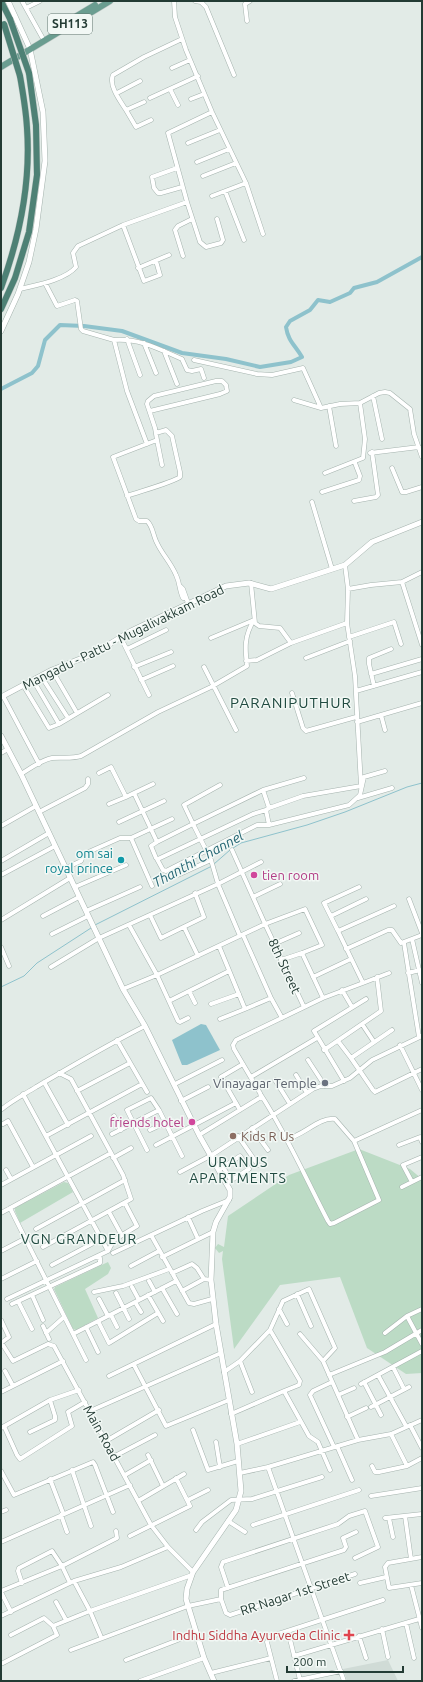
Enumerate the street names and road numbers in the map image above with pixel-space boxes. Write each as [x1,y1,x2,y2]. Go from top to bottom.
road number: SH113 [48,14,92,34]
street label: Mangadu - Pattu - Mugalivakkam Road [20,582,226,692]
street label: 8th Street [266,936,304,996]
street label: Main Road [81,1403,123,1463]
street label: RR Nagar 1st Street [238,1569,352,1617]

